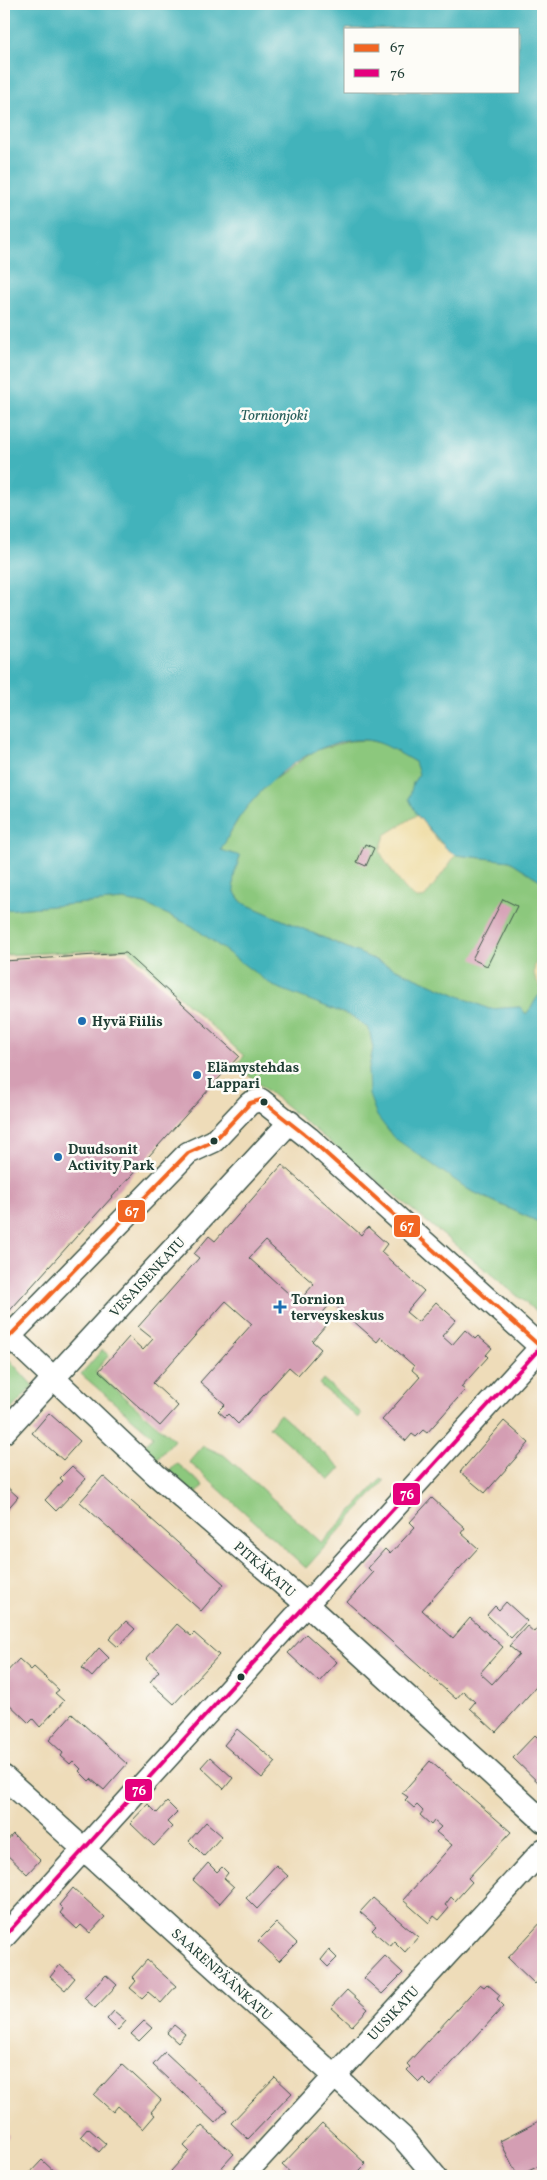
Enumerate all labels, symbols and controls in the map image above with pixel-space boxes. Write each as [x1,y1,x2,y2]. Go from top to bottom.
legend [344,28,520,92]
text: 67 [390,38,405,59]
text: 76 [390,64,405,85]
water label: Tornionjoki [241,406,308,427]
place label: Hyvä Fiilis [92,1013,163,1032]
marker: Hyvä Fiilis [76,1015,88,1027]
place label: Elämystehdas Lappari [207,1059,299,1094]
marker: Elämystehdas Lappari [191,1069,203,1081]
unlabelled marker [259,1097,269,1107]
unlabelled marker [209,1136,219,1146]
place label: Duudsonit Activity Park [68,1141,155,1176]
marker: Duudsonit Activity Park [52,1151,64,1163]
line badge: 67 [117,1199,146,1223]
text: 67 [125,1203,139,1222]
line badge: 67 [393,1214,421,1238]
text: 67 [400,1218,414,1237]
street label: VESAISENKATU [106,1234,190,1322]
place label: Tornion terveyskeskus [291,1291,384,1326]
marker: Tornion terveyskeskus [273,1300,287,1314]
line badge: 76 [392,1482,421,1506]
text: 76 [400,1486,414,1505]
street label: PITKÄKATU [229,1538,299,1602]
unlabelled marker [236,1672,246,1682]
line badge: 76 [124,1778,153,1802]
text: 76 [132,1782,146,1801]
street label: SAARENPÄÄNKATU [167,1925,275,2025]
street label: UUSIKATU [364,1983,424,2045]

